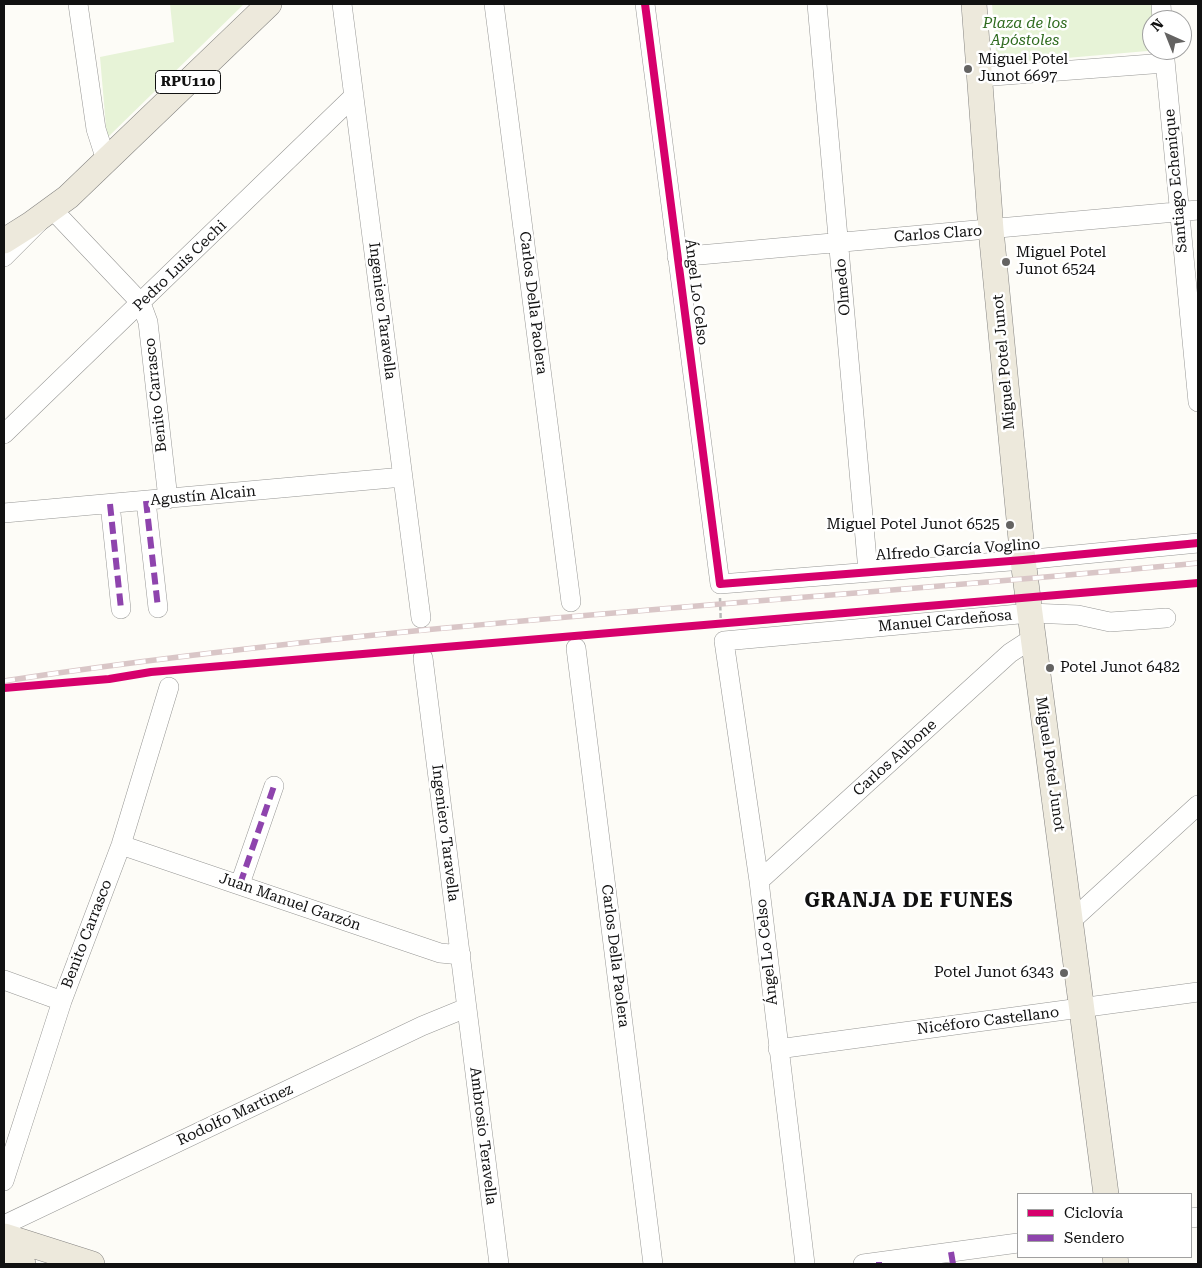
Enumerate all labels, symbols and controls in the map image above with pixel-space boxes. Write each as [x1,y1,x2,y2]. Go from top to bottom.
north arrow [1142,10,1192,60]
park label: Plaza de los Apóstoles [983,15,1067,50]
text: N [1148,15,1167,34]
place label: Miguel Potel Junot 6697 [978,51,1068,86]
marker: Miguel Potel Junot 6697 [962,63,974,75]
road number: RPU110 [156,70,220,94]
street label: Santiago Echenique [1161,108,1191,254]
street label: Pedro Luis Cechi [130,217,230,315]
street label: Carlos Claro [893,222,983,246]
street label: Carlos Della Paolera [515,230,551,376]
street label: Ángel Lo Celso [681,238,711,346]
street label: Ingeniero Taravella [365,241,399,381]
place label: Miguel Potel Junot 6524 [1016,244,1106,279]
marker: Miguel Potel Junot 6524 [1000,256,1012,268]
street label: Olmedo [832,258,854,316]
street label: Miguel Potel Junot [989,293,1019,431]
street label: Benito Carrasco [141,337,171,453]
street label: Agustín Alcain [150,482,256,510]
place label: Miguel Potel Junot 6525 [827,516,1000,534]
marker: Miguel Potel Junot 6525 [1004,519,1016,531]
street label: Alfredo García Voglino [875,535,1041,565]
street label: Manuel Cardeñosa [877,606,1013,636]
place label: Potel Junot 6482 [1060,659,1180,677]
marker: Potel Junot 6482 [1044,662,1056,674]
street label: Miguel Potel Junot [1032,695,1068,833]
street label: Carlos Aubone [849,716,941,800]
street label: Ingeniero Taravella [428,763,462,903]
street label: Juan Manuel Garzón [217,869,363,935]
street label: Benito Carrasco [58,877,116,991]
street label: Carlos Della Paolera [597,883,633,1029]
district label: GRANJA DE FUNES [803,889,1015,913]
street label: Ángel Lo Celso [752,898,782,1006]
place label: Potel Junot 6343 [934,964,1054,982]
marker: Potel Junot 6343 [1058,967,1070,979]
street label: Nicéforo Castellano [916,1003,1060,1039]
street label: Ambrosio Teravella [466,1066,500,1206]
street label: Rodolfo Martinez [174,1080,296,1150]
legend [1017,1193,1192,1258]
text: Ciclovía [1064,1204,1123,1222]
text: Sendero [1064,1229,1125,1247]

